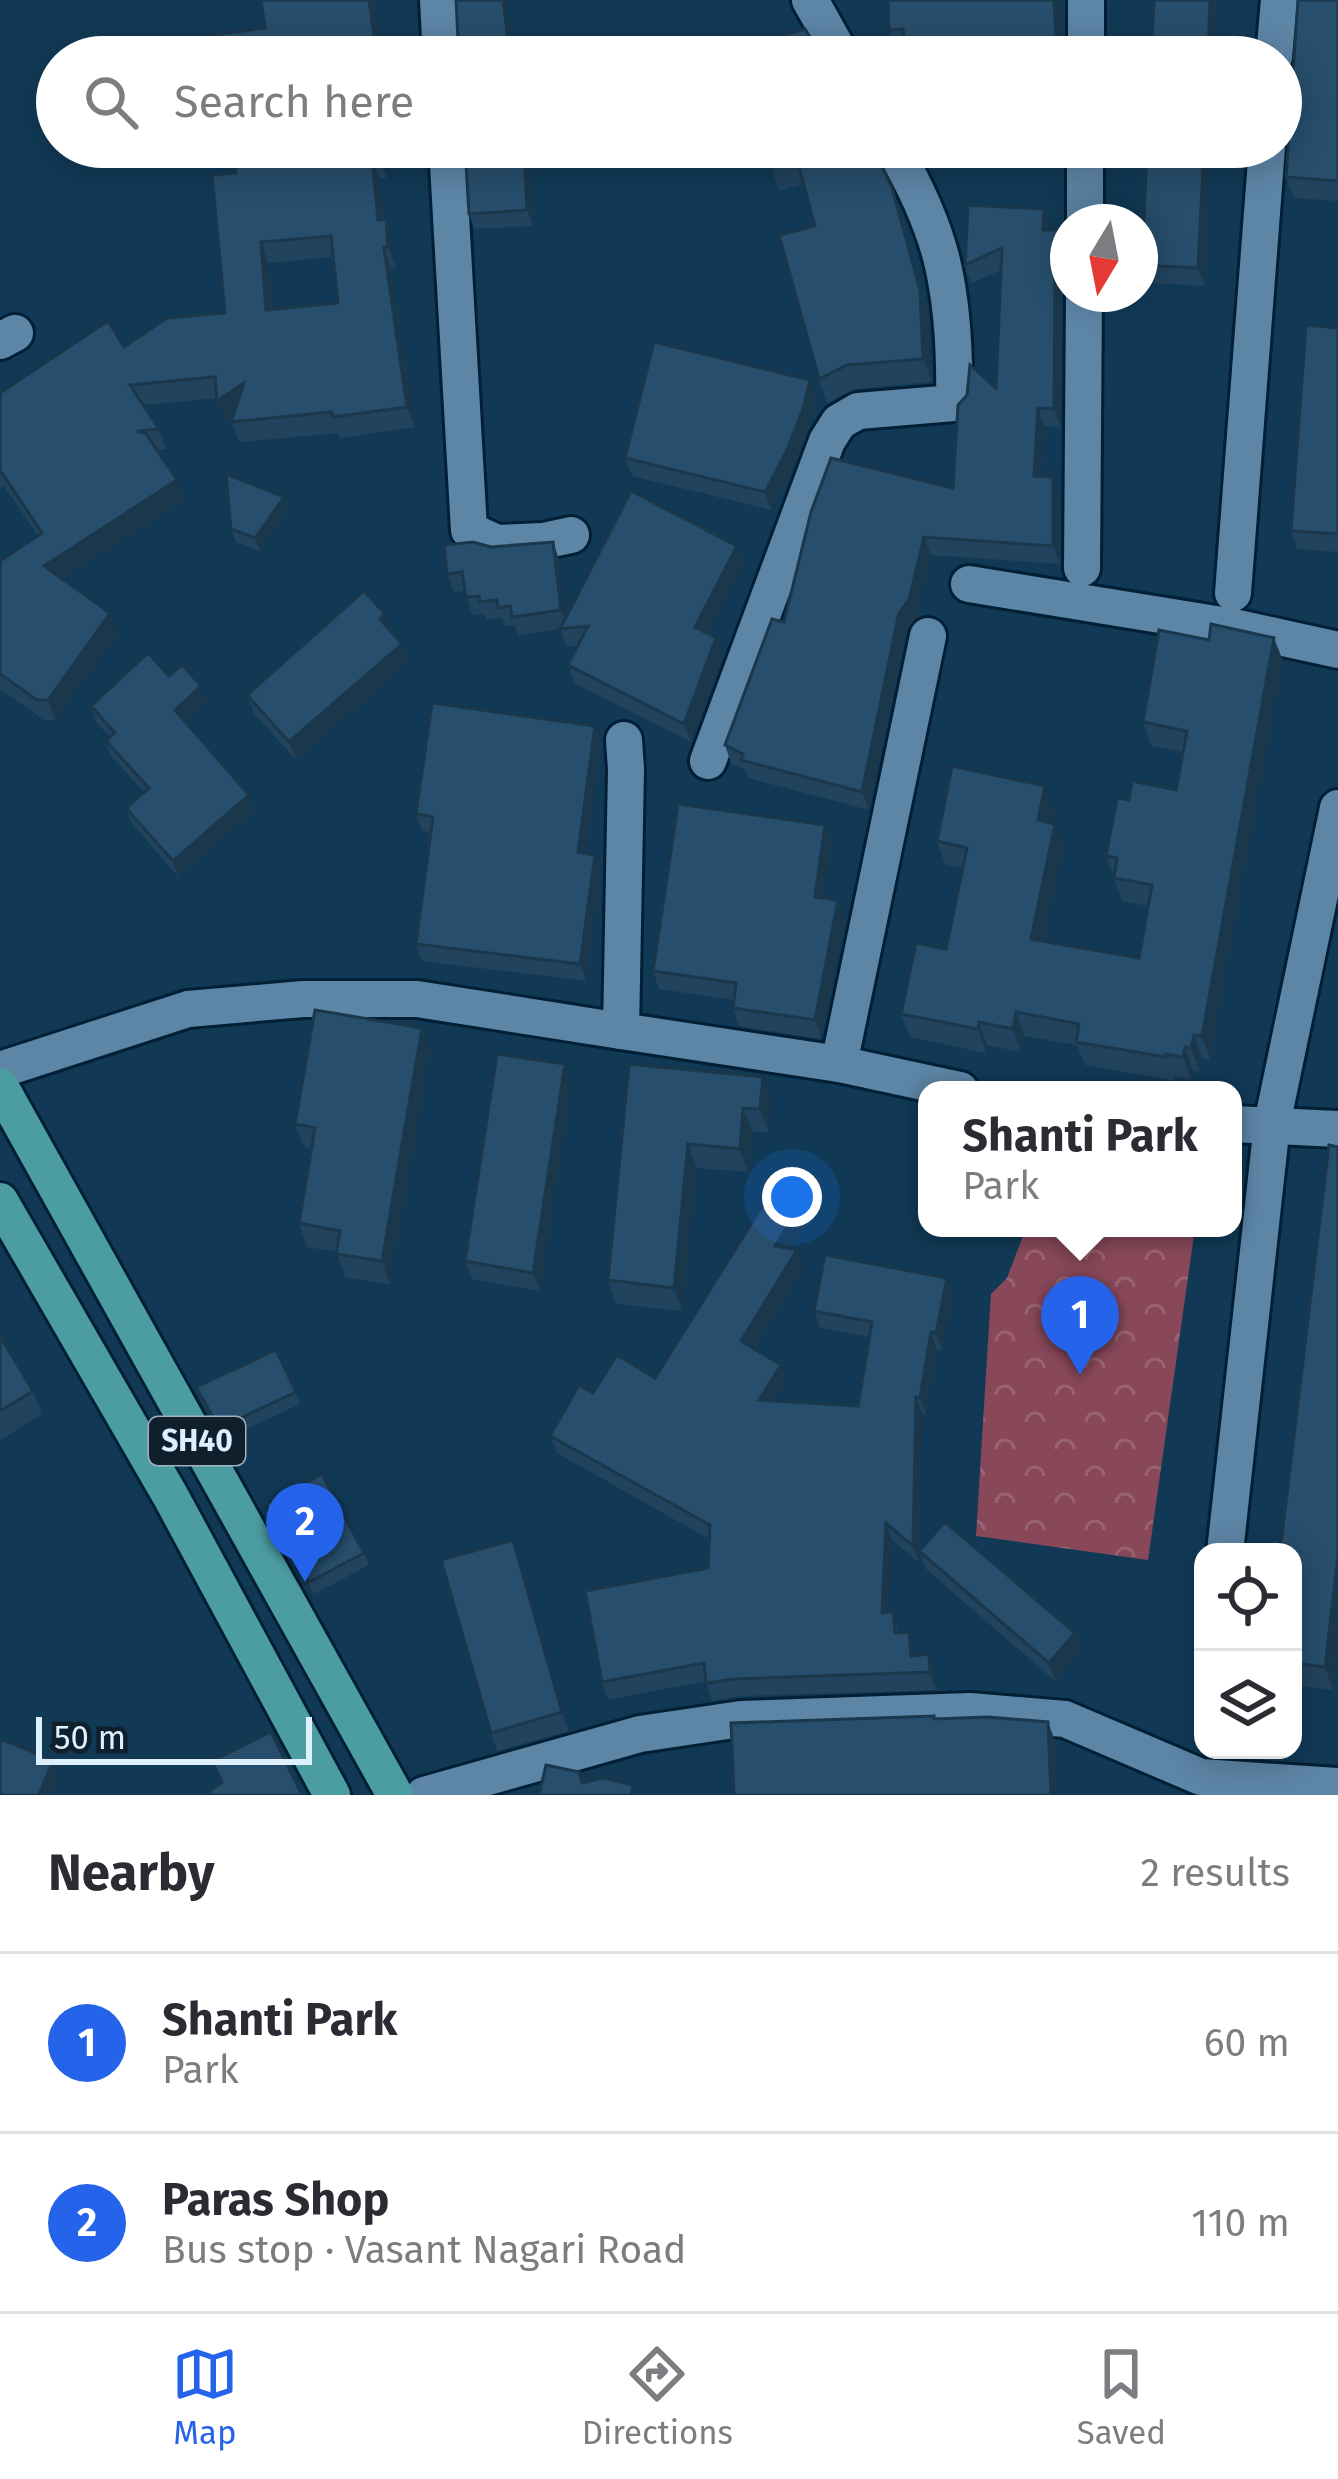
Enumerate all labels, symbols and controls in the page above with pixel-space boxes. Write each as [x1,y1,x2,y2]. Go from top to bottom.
search box [36,36,1302,168]
icon: search [78,69,144,135]
text: Search here [174,75,414,129]
north arrow [1050,204,1158,312]
popup [918,1081,1242,1237]
text: Shanti Park [962,1109,1198,1163]
text: Park [962,1163,1039,1209]
your location [762,1167,822,1227]
pin: 1 [1041,1276,1119,1375]
road number: SH40 [149,1417,245,1465]
pin: 2 [266,1483,344,1582]
map controls [1194,1543,1302,1759]
button: locate [1194,1543,1302,1651]
button: layers [1194,1651,1302,1759]
scale bar [36,1711,312,1764]
text: 50 m [54,1718,126,1758]
text: Nearby [48,1842,214,1904]
text: 2 results [1141,1850,1290,1896]
text: Shanti Park [162,1993,397,2047]
text: 1 [78,2020,96,2066]
text: 60 m [1204,2020,1290,2066]
text: Park [162,2047,239,2093]
text: Paras Shop [162,2173,389,2227]
text: 2 [77,2200,97,2246]
text: 110 m [1191,2200,1290,2246]
text: Bus stop · Vasant Nagari Road [162,2227,686,2273]
tab: Map [172,2341,238,2453]
tab: Directions [582,2341,733,2453]
tab: Saved [1077,2341,1166,2453]

